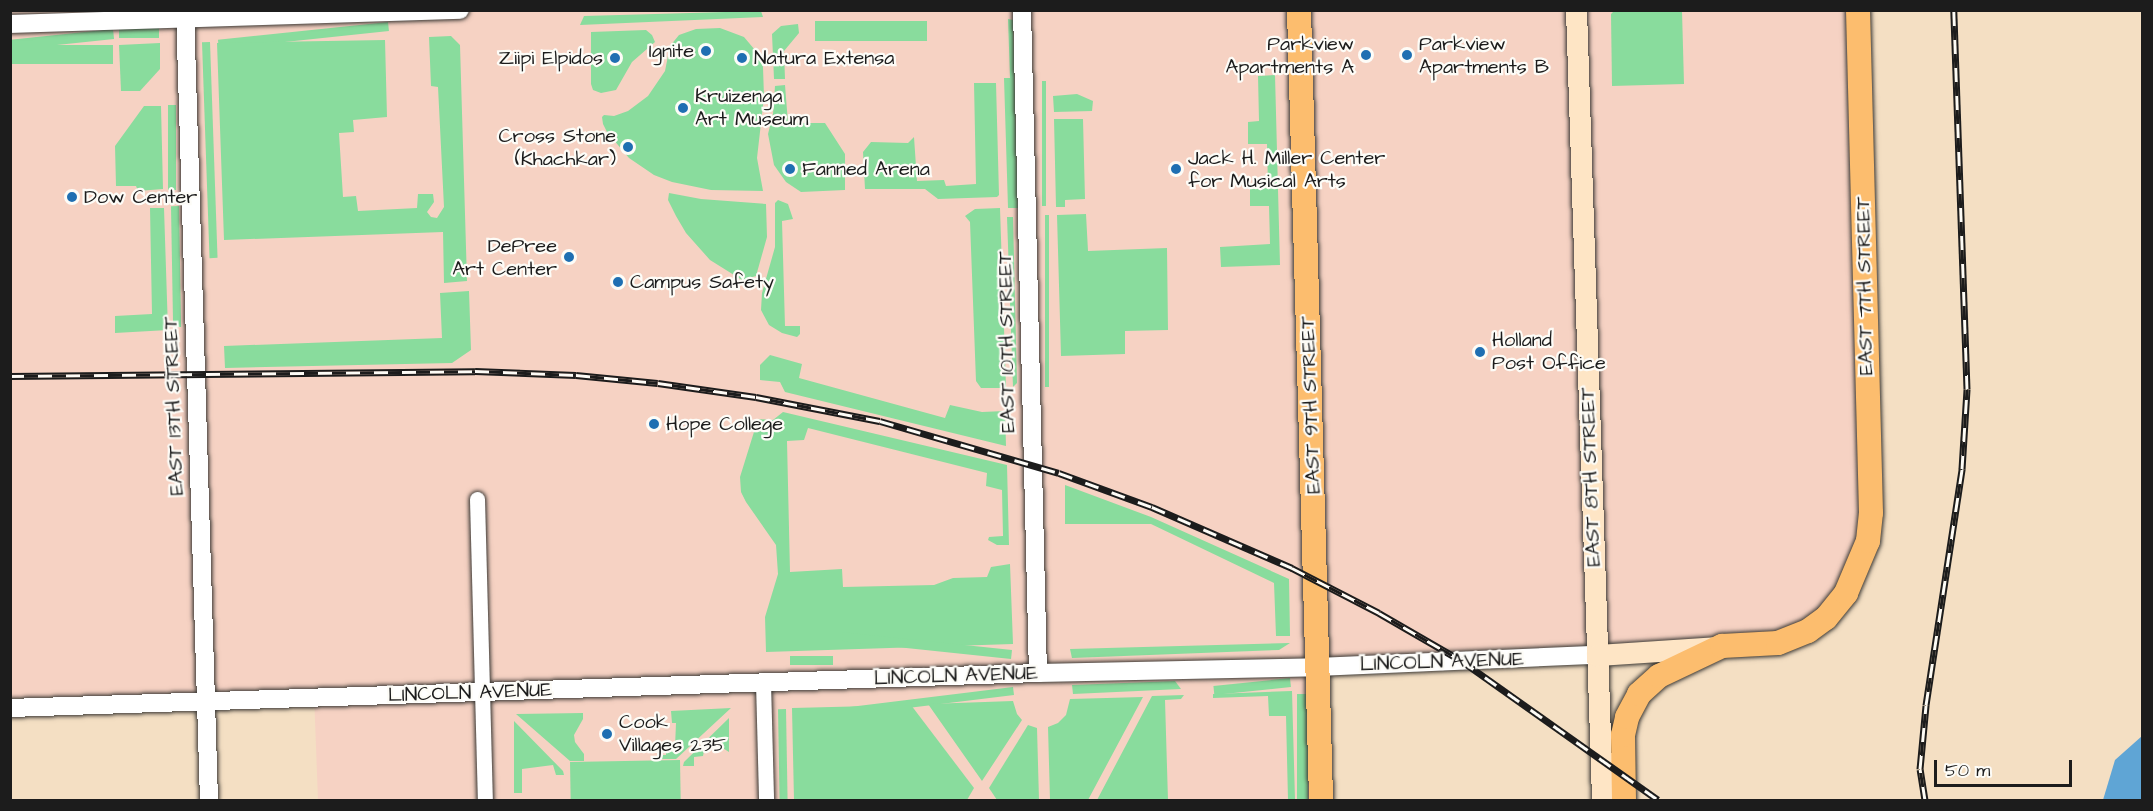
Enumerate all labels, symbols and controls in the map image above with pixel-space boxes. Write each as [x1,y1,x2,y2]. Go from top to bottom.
place label: Parkview Apartments A [1225,32,1354,79]
place label: Parkview Apartments B [1419,32,1549,79]
place label: Ignite [649,39,694,63]
marker: Ignite [699,44,713,58]
place label: Ziipi Elpidos [498,46,603,70]
place label: Natura Extensa [754,46,895,70]
marker: Parkview Apartments A [1359,48,1373,62]
marker: Parkview Apartments B [1400,48,1414,62]
marker: Ziipi Elpidos [608,51,622,65]
marker: Natura Extensa [735,51,749,65]
place label: Kruizenga Art Museum [695,84,808,131]
marker: Kruizenga Art Museum [676,101,690,115]
place label: Cross Stone (Khachkar) [498,124,616,171]
marker: Cross Stone (Khachkar) [621,140,635,154]
place label: Jack H. Miller Center for Musical Arts [1188,146,1385,193]
place label: Fanned Arena [802,157,930,181]
marker: Fanned Arena [783,162,797,176]
marker: Jack H. Miller Center for Musical Arts [1169,162,1183,176]
place label: Dow Center [84,185,197,209]
marker: Dow Center [65,190,79,204]
street label: EAST 7TH STREET [1851,197,1879,375]
place label: DePree Art Center [452,234,557,281]
marker: DePree Art Center [562,250,576,264]
street label: EAST 10TH STREET [993,251,1021,433]
place label: Campus Safety [630,270,774,294]
marker: Campus Safety [611,275,625,289]
street label: EAST 13TH STREET [159,316,189,496]
street label: EAST 9TH STREET [1296,316,1326,494]
place label: Holland Post Office [1492,328,1606,375]
marker: Holland Post Office [1473,345,1487,359]
street label: EAST 8TH STREET [1576,387,1606,567]
place label: Hope College [666,412,783,436]
marker: Hope College [647,417,661,431]
street label: LINCOLN AVENUE [1360,647,1524,677]
street label: LINCOLN AVENUE [874,661,1038,691]
street label: LINCOLN AVENUE [388,678,552,708]
place label: Cook Villages 235 [619,710,726,757]
marker: Cook Villages 235 [600,727,614,741]
scale bar [1937,748,2075,786]
text: 50 m [1945,758,1990,783]

